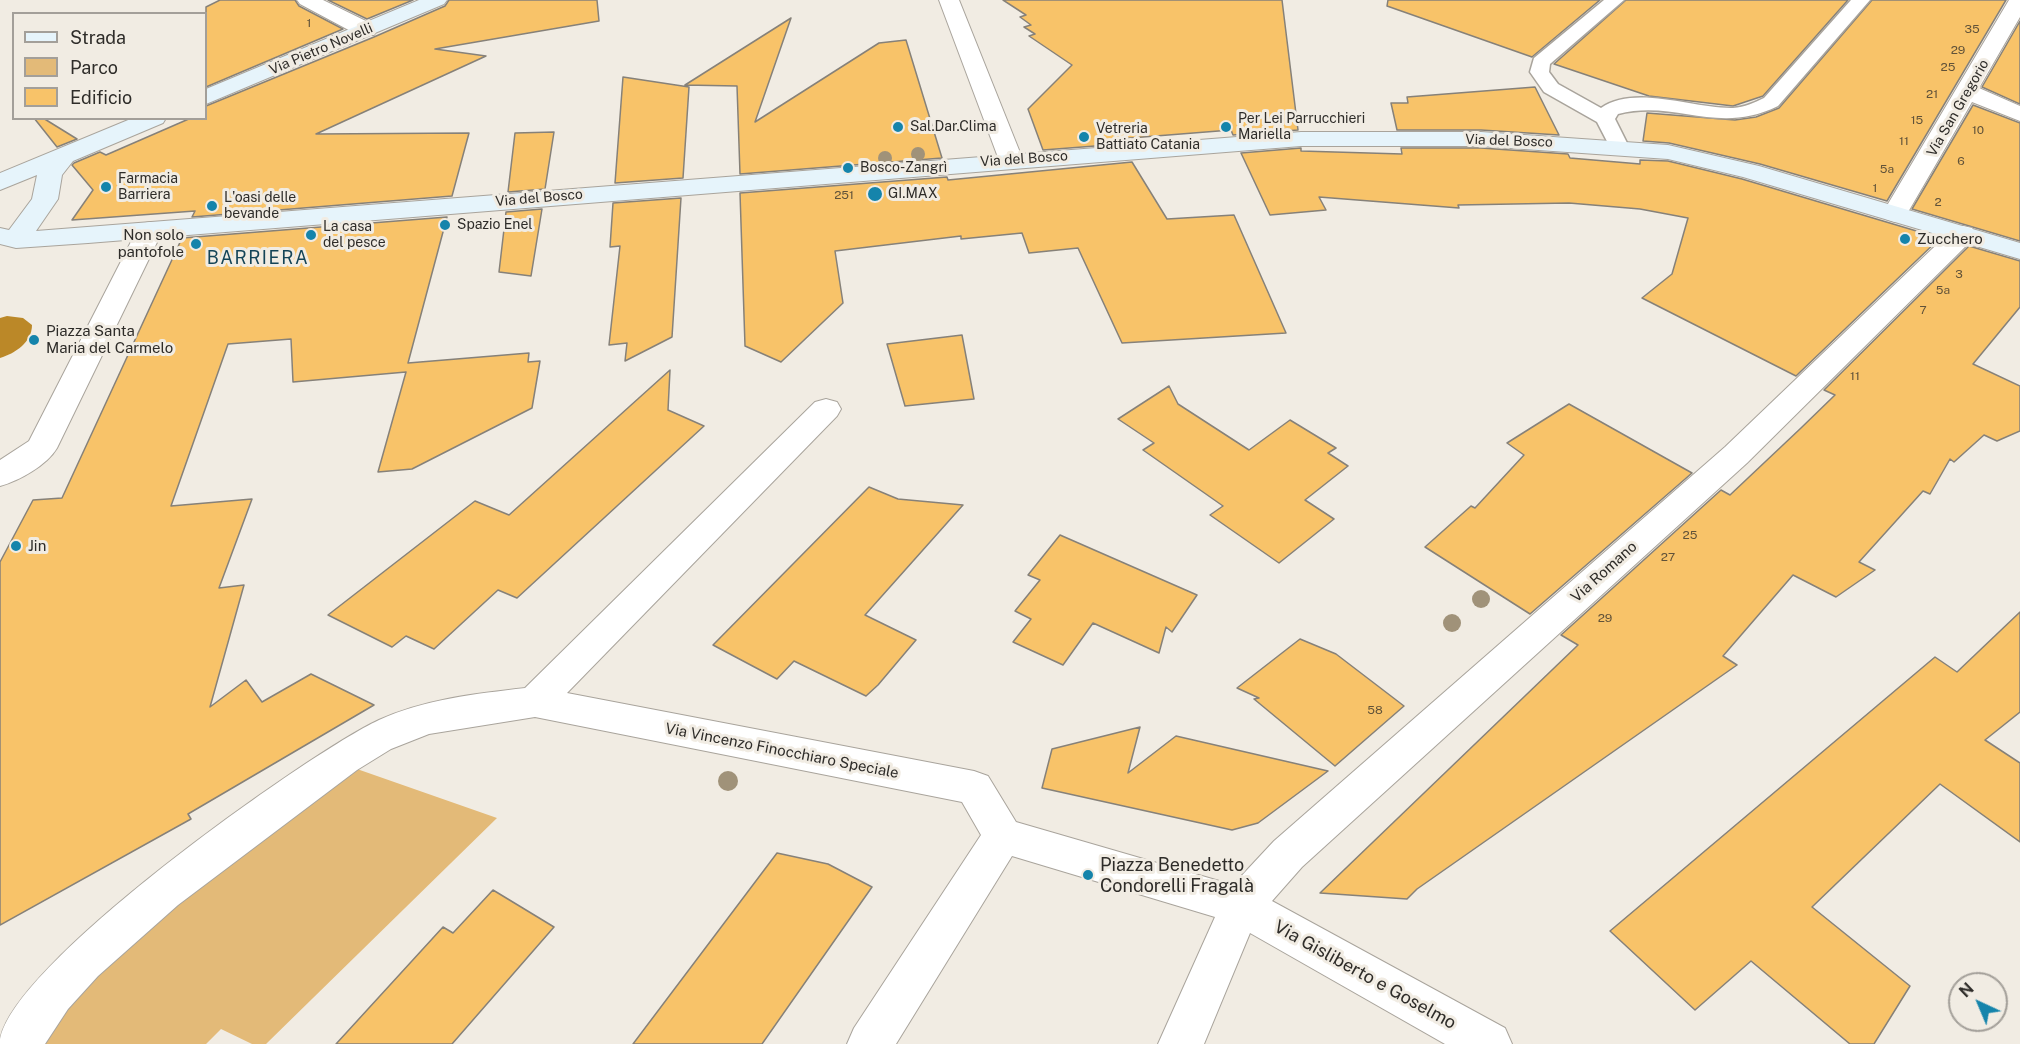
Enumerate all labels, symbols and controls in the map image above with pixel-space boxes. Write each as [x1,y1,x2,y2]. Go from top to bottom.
legend [12,12,207,120]
house number: 1 [307,16,311,30]
street label: Via Pietro Novelli [267,20,375,78]
house number: 35 [1964,22,1980,36]
text: Strada [70,27,126,48]
house number: 29 [1951,43,1965,57]
street label: Via San Gregorio [1923,56,1993,160]
text: Parco [70,57,118,78]
house number: 25 [1941,60,1955,74]
text: Edificio [70,87,132,108]
house number: 21 [1926,87,1938,101]
place label: Per Lei Parrucchieri Mariella [1238,111,1365,144]
house number: 15 [1911,113,1923,127]
place label: Sal.Dar.Clima [910,119,996,135]
marker: Sal.Dar.Clima [891,120,905,134]
marker: Per Lei Parrucchieri Mariella [1219,120,1233,134]
place label: Vetreria Battiato Catania [1096,121,1200,154]
house number: 10 [1972,123,1984,137]
marker: Vetreria Battiato Catania [1077,130,1091,144]
street label: Via del Bosco [1465,131,1553,151]
house number: 11 [1899,134,1909,148]
street label: Via del Bosco [980,148,1068,170]
house number: 6 [1957,154,1965,168]
place label: Bosco-Zangrì [860,160,947,176]
marker: Bosco-Zangrì [841,161,855,175]
house number: 5a [1880,162,1894,176]
place label: Farmacia Barriera [118,171,178,204]
marker: Farmacia Barriera [99,180,113,194]
house number: 1 [1873,181,1877,195]
marker: GI.MAX [866,185,884,203]
street label: Via del Bosco [495,186,583,210]
place label: GI.MAX [888,186,938,202]
house number: 251 [834,188,854,202]
place label: L'oasi delle bevande [224,190,296,222]
house number: 2 [1934,195,1942,209]
marker: L'oasi delle bevande [205,199,219,213]
place label: Spazio Enel [457,217,533,233]
marker: Spazio Enel [438,218,452,232]
place label: La casa del pesce [323,219,386,252]
place label: Non solo pantofole [118,226,184,261]
marker: La casa del pesce [304,228,318,242]
place label: Zucchero [1917,230,1983,248]
marker: Zucchero [1898,232,1912,246]
marker: Non solo pantofole [189,237,203,251]
district label: BARRIERA [207,247,309,269]
house number: 3 [1955,267,1963,281]
house number: 5a [1936,283,1950,297]
house number: 7 [1919,303,1927,317]
place label: Piazza Santa Maria del Carmelo [46,322,173,357]
marker: Piazza Santa Maria del Carmelo [27,333,41,347]
house number: 11 [1850,369,1860,383]
house number: 25 [1683,528,1697,542]
place label: Jin [28,537,46,555]
street label: Via Romano [1567,538,1641,606]
marker: Jin [9,539,23,553]
house number: 27 [1661,550,1675,564]
house number: 29 [1598,611,1612,625]
house number: 58 [1367,703,1383,717]
street label: Via Vincenzo Finocchiaro Speciale [664,720,900,782]
place label: Piazza Benedetto Condorelli Fragalà [1100,854,1254,896]
marker: Piazza Benedetto Condorelli Fragalà [1081,868,1095,882]
street label: Via Gisliberto e Goselmo [1270,916,1460,1034]
north arrow [1948,972,2008,1032]
text: N [1955,979,1978,1001]

